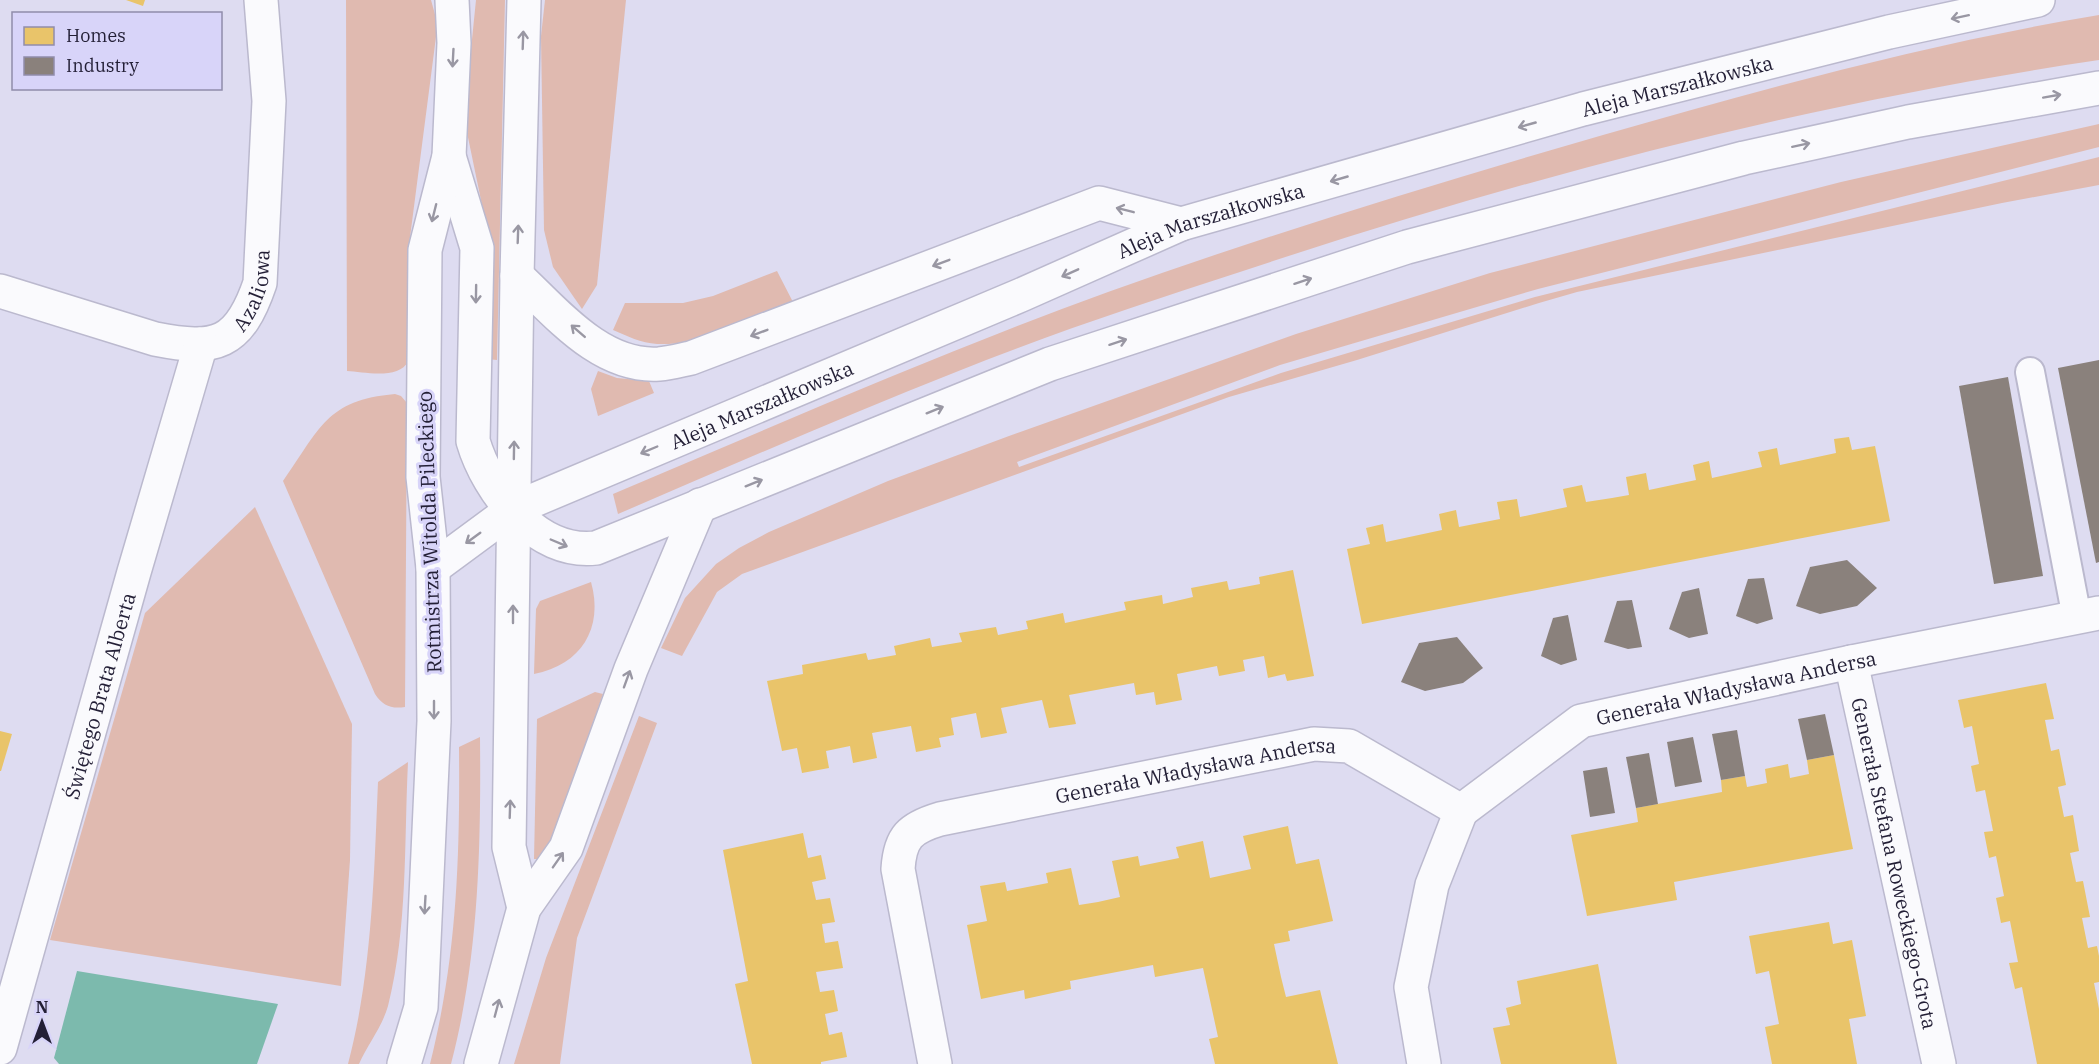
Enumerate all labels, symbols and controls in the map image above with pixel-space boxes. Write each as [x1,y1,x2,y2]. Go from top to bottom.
legend [12,12,222,90]
one-way arrow [1951,12,1970,23]
text: Homes [66,24,126,47]
one-way arrow [518,30,529,50]
one-way arrow [448,48,459,68]
street label: Aleja Marszałkowska [1579,48,1776,122]
text: Industry [66,54,139,77]
one-way arrow [2042,90,2061,101]
one-way arrow [1518,120,1537,131]
one-way arrow [1791,139,1810,150]
one-way arrow [1330,174,1349,185]
street label: Aleja Marszałkowska [1113,176,1307,264]
one-way arrow [428,203,440,222]
one-way arrow [1115,203,1134,215]
one-way arrow [512,225,524,245]
street label: Azaliowa [226,249,275,337]
one-way arrow [933,259,951,270]
one-way arrow [1062,268,1080,280]
one-way arrow [1293,275,1312,286]
one-way arrow [470,284,482,304]
one-way arrow [571,324,586,338]
one-way arrow [750,328,769,339]
one-way arrow [1108,335,1127,346]
street label: Aleja Marszałkowska [666,354,857,455]
street label: Rotmistrza Witolda Pileckiego [411,391,447,673]
one-way arrow [926,404,944,415]
one-way arrow [508,441,519,461]
one-way arrow [641,445,659,457]
one-way arrow [745,477,763,488]
one-way arrow [465,532,481,545]
one-way arrow [550,538,568,549]
street label: Świętego Brata Alberta [57,589,141,802]
one-way arrow [507,605,519,625]
street label: Generała Władysława Andersa [1593,644,1879,731]
one-way arrow [623,670,634,688]
street label: Generała Stefana Roweckiego-Grota [1846,695,1944,1032]
one-way arrow [428,700,440,720]
street label: Generała Władysława Andersa [1053,730,1337,809]
one-way arrow [504,800,516,820]
one-way arrow [552,853,564,869]
one-way arrow [420,895,431,915]
north arrow [12,992,72,1052]
text: N [36,997,48,1017]
one-way arrow [492,998,503,1017]

